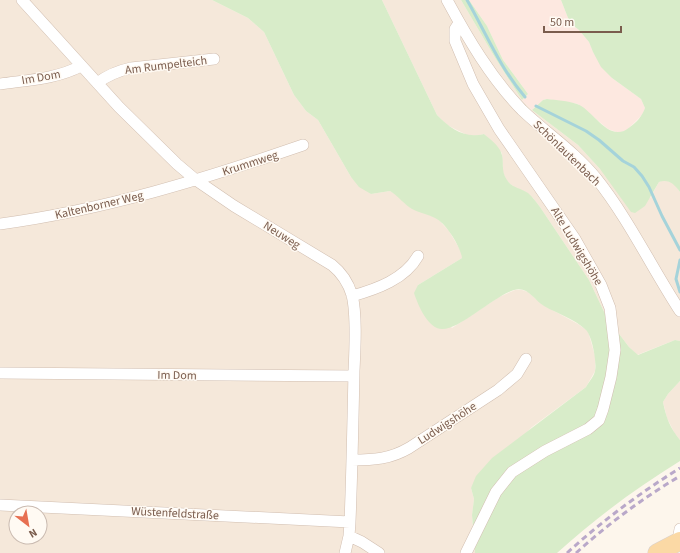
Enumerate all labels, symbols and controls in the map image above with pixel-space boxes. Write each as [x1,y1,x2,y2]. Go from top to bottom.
scale bar [544,8,621,34]
text: 50 m [550,14,574,31]
street label: Am Rumpelteich [124,52,208,79]
street label: Im Dom [20,66,62,89]
street label: Schönlautenbach [529,117,604,190]
street label: Krummweg [220,146,280,181]
street label: Kaltenborner Weg [53,187,145,224]
street label: Alte Ludwigshöhe [546,204,607,289]
street label: Neuweg [260,217,304,253]
street label: Im Dom [157,367,197,384]
street label: Ludwigshöhe [415,398,480,449]
street label: Wüstenfeldstraße [131,503,219,524]
north arrow [8,505,48,545]
text: N [26,525,40,541]

